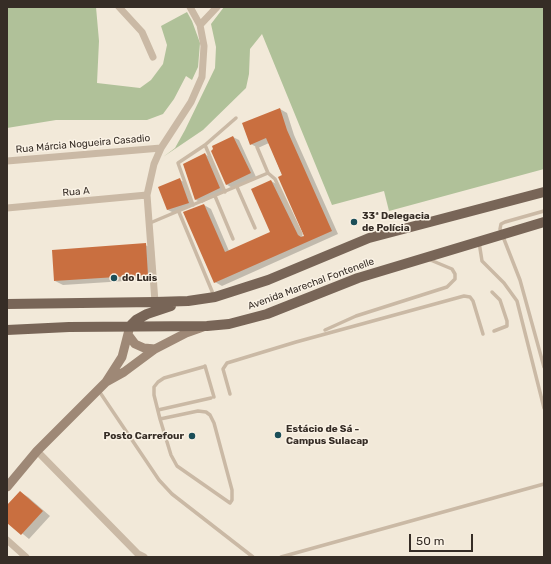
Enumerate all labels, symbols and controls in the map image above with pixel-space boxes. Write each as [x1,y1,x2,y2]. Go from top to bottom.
street label: Rua Márcia Nogueira Casadio [15,132,151,156]
street label: Rua A [62,185,90,199]
place label: 33ª Delegacia de Polícia [362,210,430,234]
marker: 33ª Delegacia de Polícia [349,217,359,227]
street label: Avenida Marechal Fontenelle [246,256,376,312]
place label: do Luis [122,272,157,284]
marker: do Luis [109,273,119,283]
place label: Estácio de Sá - Campus Sulacap [286,423,368,446]
place label: Posto Carrefour [104,430,184,442]
marker: Estácio de Sá - Campus Sulacap [273,430,283,440]
marker: Posto Carrefour [187,431,197,441]
scale bar [411,526,475,552]
text: 50 m [416,534,444,548]

